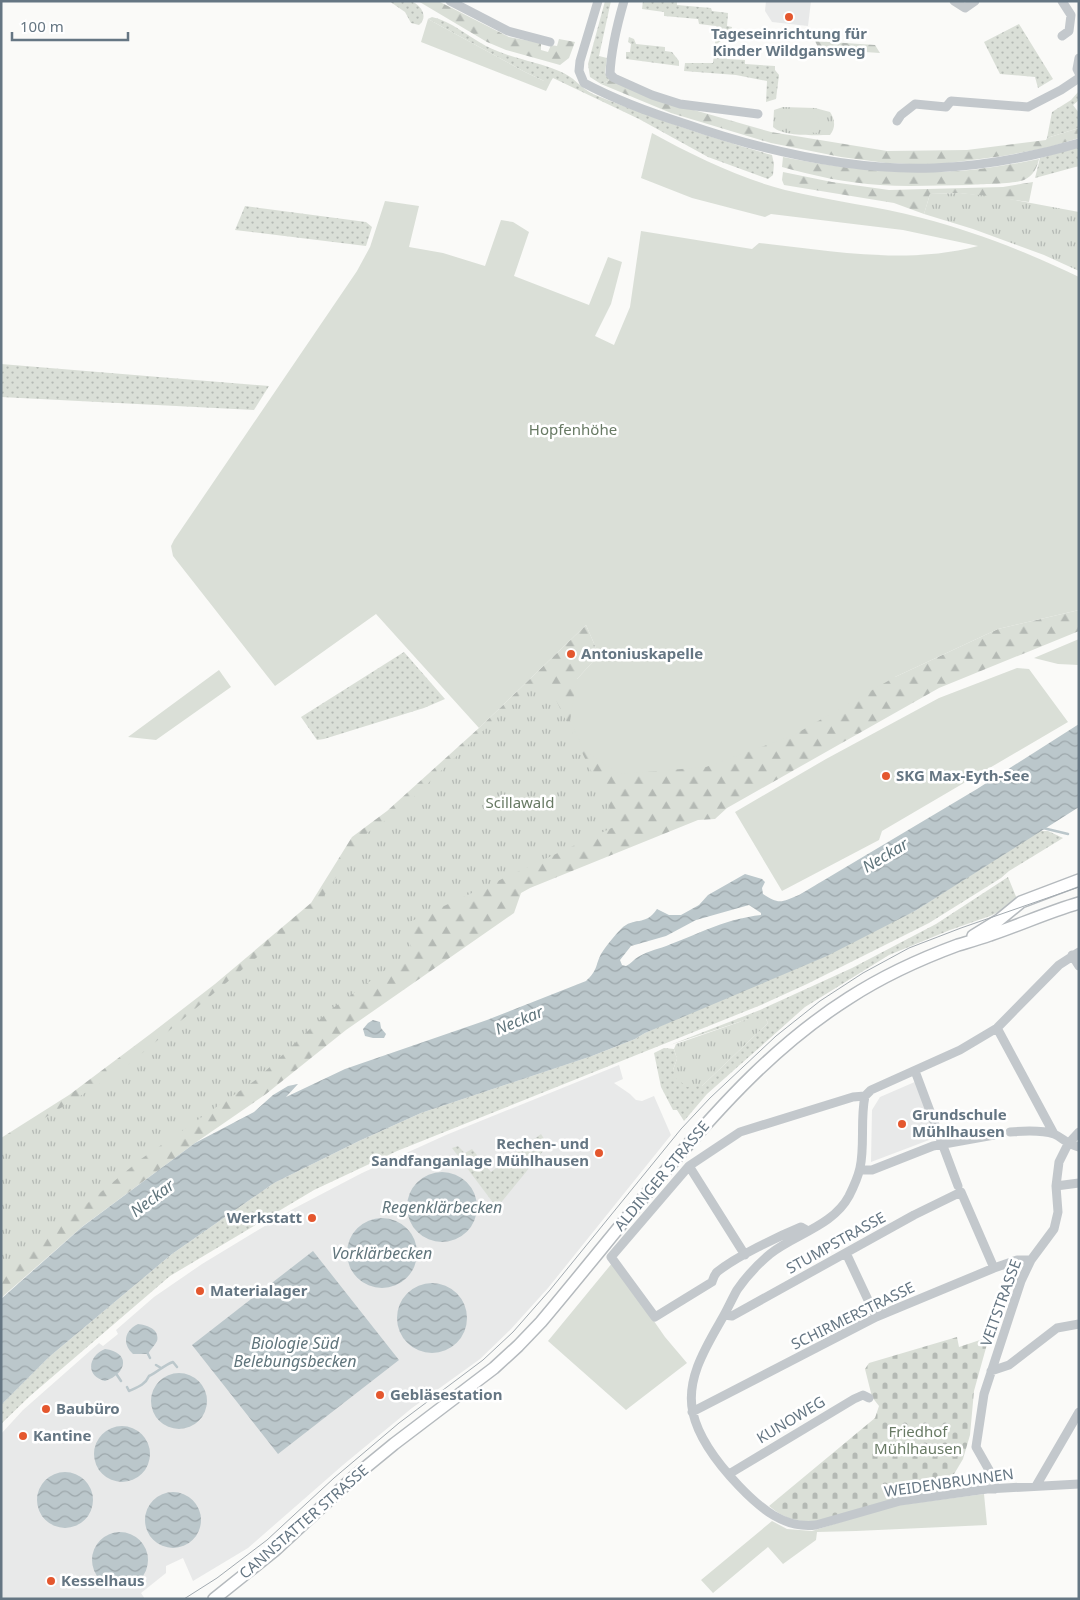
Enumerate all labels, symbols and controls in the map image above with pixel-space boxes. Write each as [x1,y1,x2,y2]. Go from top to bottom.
scale bar [12,10,129,42]
marker: Tageseinrichtung für Kinder Wildgansweg [783,11,795,23]
text: 100 m [20,16,64,36]
place label: Tageseinrichtung für Kinder Wildgansweg [711,23,867,60]
park label: Hopfenhöhe [529,419,617,439]
place label: Antoniuskapelle [581,643,703,663]
marker: Antoniuskapelle [565,648,577,660]
place label: SKG Max-Eyth-See [896,765,1030,785]
marker: SKG Max-Eyth-See [880,770,892,782]
park label: Scillawald [486,792,554,812]
water label: Neckar [858,832,913,877]
water label: Neckar [492,1000,547,1040]
place label: Grundschule Mühlhausen [912,1104,1007,1141]
street label: ALDINGER STRASSE [609,1116,713,1235]
marker: Grundschule Mühlhausen [896,1118,908,1130]
place label: Rechen- und Sandfanganlage Mühlhausen [371,1133,589,1170]
marker: Rechen- und Sandfanganlage Mühlhausen [593,1147,605,1159]
water label: Neckar [125,1174,179,1222]
water label: Regenklärbecken [382,1196,502,1218]
place label: Werkstatt [227,1207,302,1227]
street label: STUMPSTRASSE [782,1207,889,1278]
marker: Werkstatt [306,1212,318,1224]
water label: Vorklärbecken [332,1242,432,1264]
street label: VEITSTRASSE [975,1256,1025,1349]
street label: SCHIRMERSTRASSE [788,1277,918,1354]
place label: Materialager [210,1280,308,1300]
marker: Materialager [194,1285,206,1297]
water label: Biologie Süd Belebungsbecken [233,1332,357,1372]
place label: Gebläsestation [390,1384,502,1404]
marker: Gebläsestation [374,1389,386,1401]
street label: KUNOWEG [753,1391,828,1447]
place label: Baubüro [56,1398,120,1418]
marker: Baubüro [40,1403,52,1415]
park label: Friedhof Mühlhausen [874,1421,962,1458]
place label: Kantine [33,1425,91,1445]
marker: Kantine [17,1430,29,1442]
street label: CANNSTATTER STRASSE [235,1460,372,1583]
street label: WEIDENBRUNNEN [883,1463,1015,1501]
place label: Kesselhaus [61,1570,144,1590]
marker: Kesselhaus [45,1575,57,1587]

